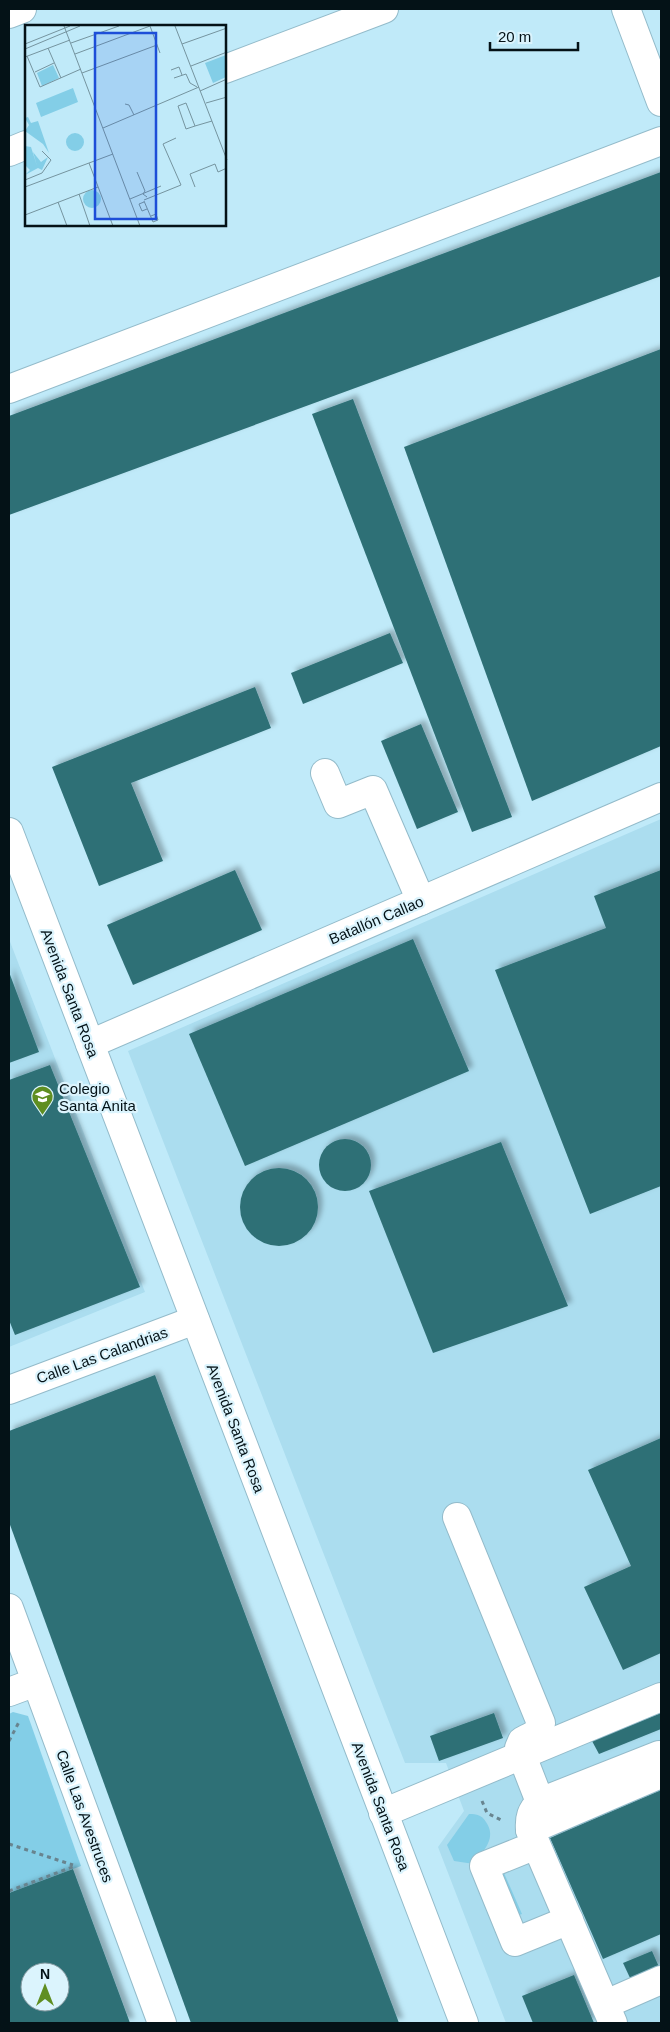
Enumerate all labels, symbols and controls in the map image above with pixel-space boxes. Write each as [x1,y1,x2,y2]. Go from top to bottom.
scale bar [490,20,578,52]
inset map [25,25,226,226]
text: 20 m [498,28,531,45]
street label: Batallón Callao [326,892,426,948]
street label: Avenida Santa Rosa [38,926,103,1060]
place label: Colegio Santa Anita [59,1080,136,1114]
school or university icon: Colegio Santa Anita [31,1085,55,1116]
street label: Calle Las Calandrias [34,1323,170,1387]
street label: Avenida Santa Rosa [204,1361,269,1495]
street label: Avenida Santa Rosa [349,1739,414,1873]
street label: Calle Las Avestruces [53,1747,117,1885]
north arrow [20,1962,70,2012]
text: N [40,1966,50,1982]

